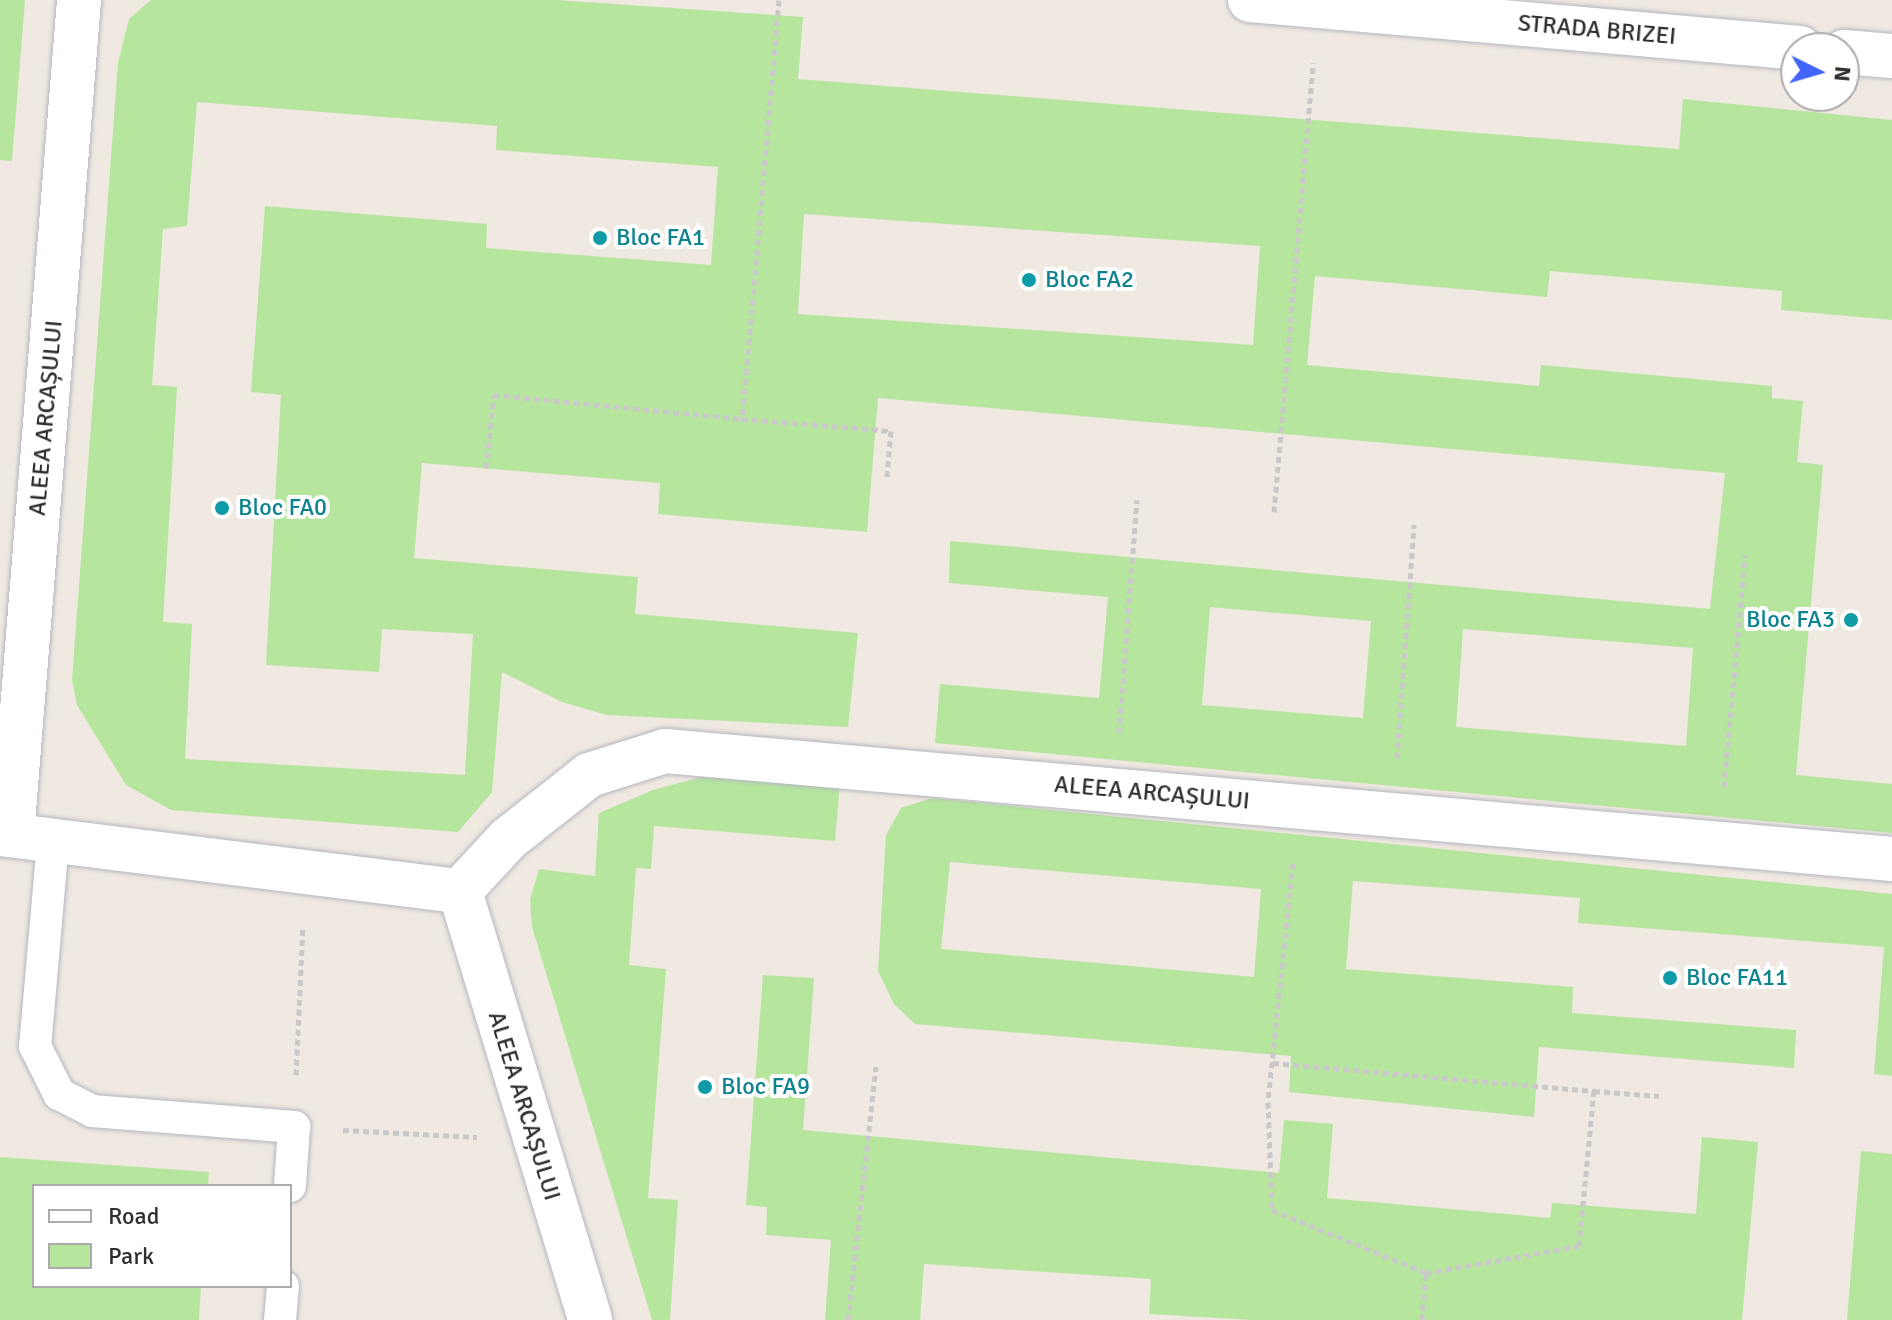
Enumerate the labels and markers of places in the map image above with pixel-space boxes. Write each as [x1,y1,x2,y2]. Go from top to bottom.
place label: Bloc FA1 [616,224,705,252]
marker: Bloc FA1 [591,229,609,247]
place label: Bloc FA2 [1045,266,1134,294]
marker: Bloc FA2 [1020,271,1038,289]
place label: Bloc FA0 [238,494,327,522]
marker: Bloc FA0 [213,499,231,517]
place label: Bloc FA3 [1746,606,1835,634]
marker: Bloc FA3 [1842,611,1860,629]
place label: Bloc FA11 [1686,964,1788,992]
marker: Bloc FA11 [1661,969,1679,987]
place label: Bloc FA9 [721,1073,810,1101]
marker: Bloc FA9 [696,1078,714,1096]

